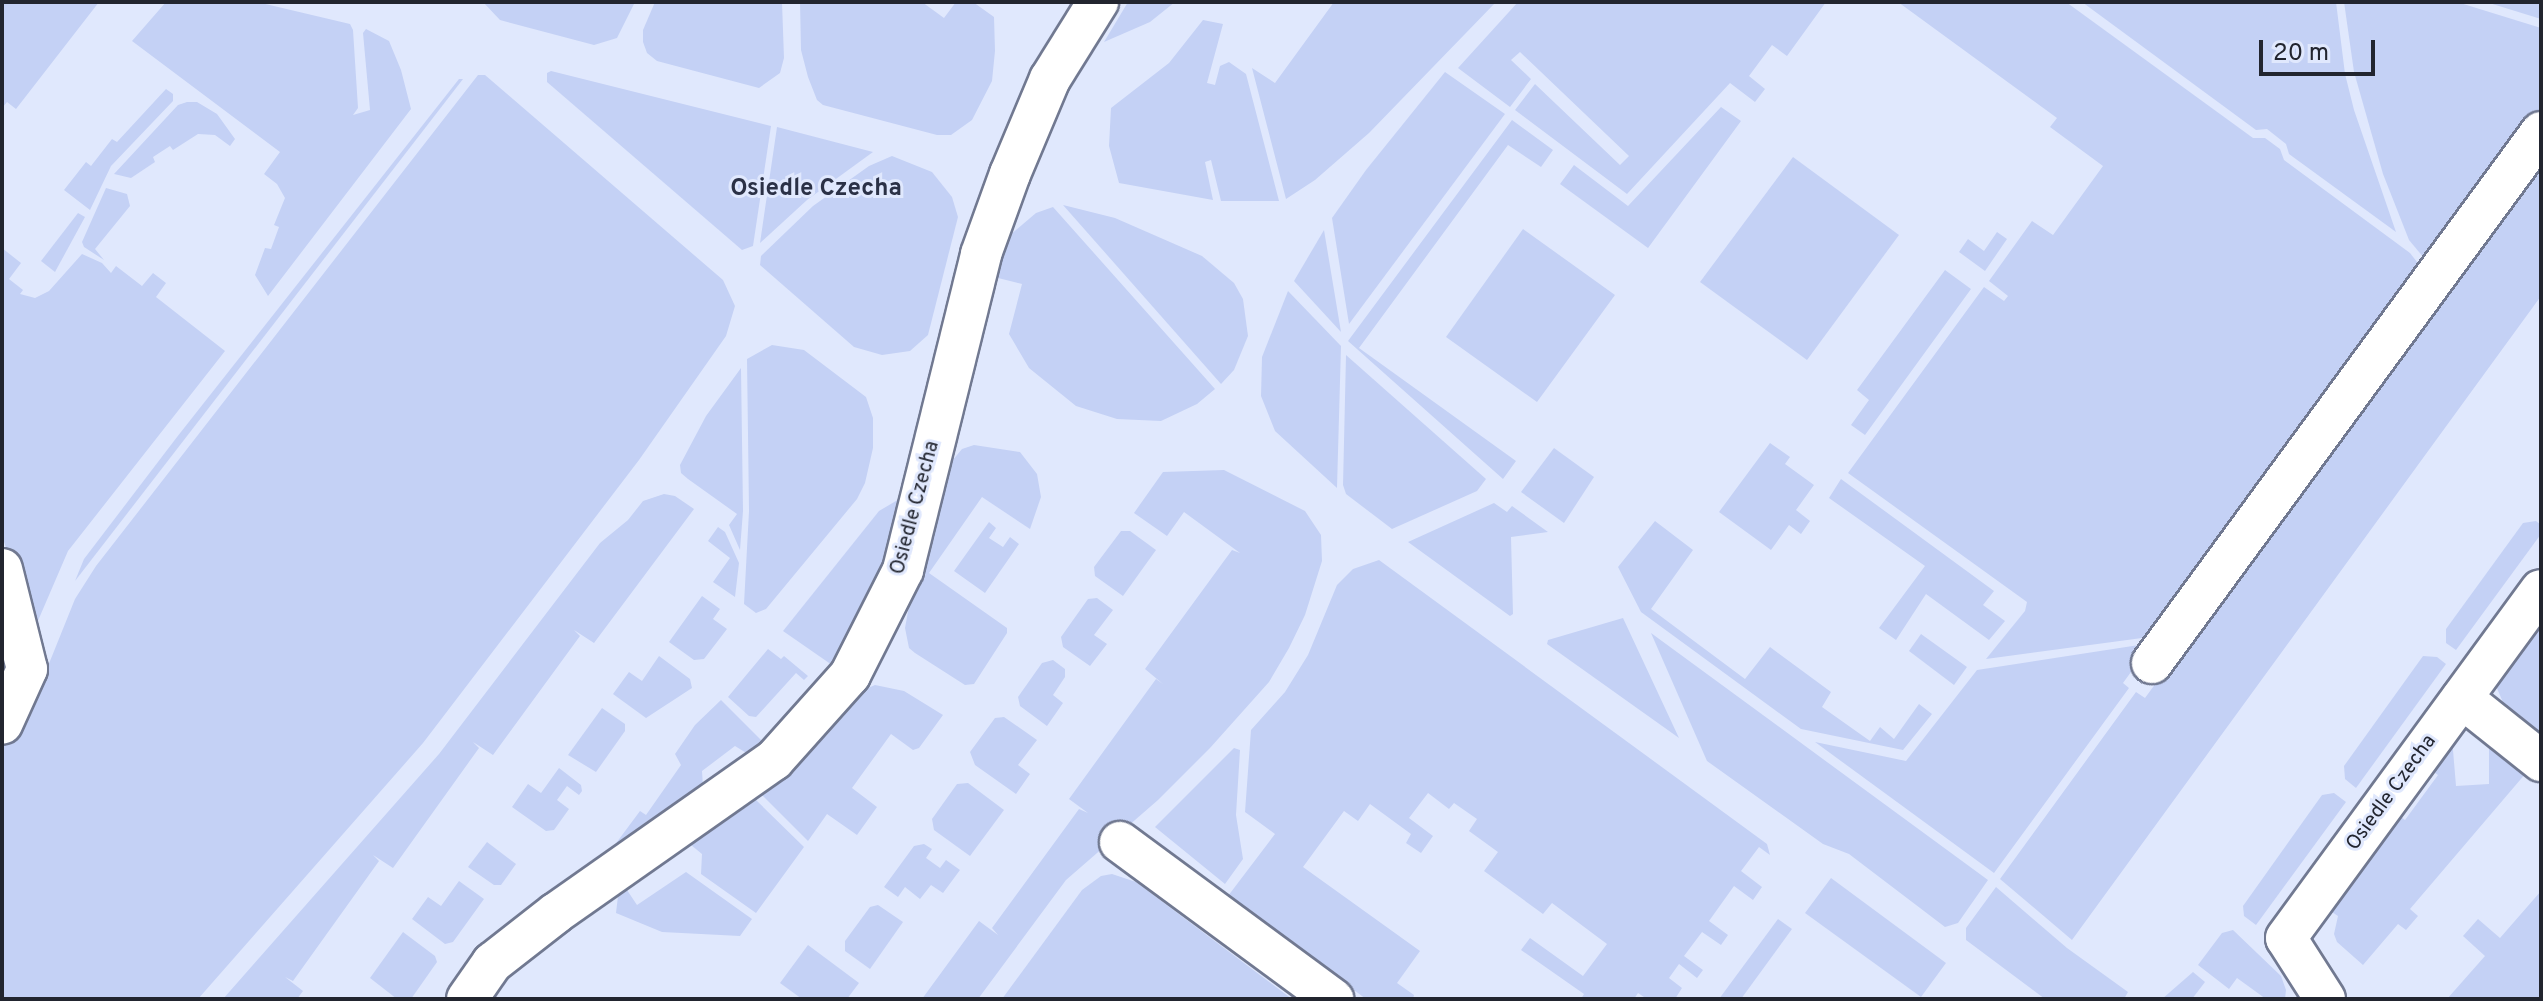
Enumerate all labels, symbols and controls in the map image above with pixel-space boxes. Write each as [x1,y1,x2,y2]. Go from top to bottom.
scale bar [2263,24,2379,74]
text: 20 m [2273,39,2329,69]
district label: Osiedle Czecha [730,176,902,204]
street label: Osiedle Czecha [887,439,945,577]
street label: Osiedle Czecha [2342,730,2442,856]

